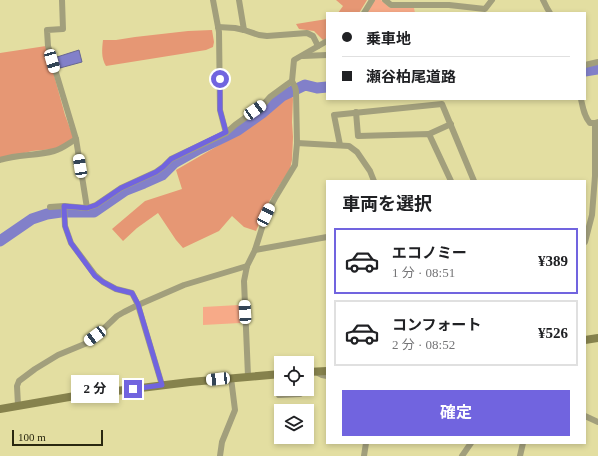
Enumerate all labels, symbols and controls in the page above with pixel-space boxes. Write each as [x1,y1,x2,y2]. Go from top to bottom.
text: 乗車地 [366,31,411,47]
car [43,48,61,74]
text: 瀬谷柏尾道路 [366,69,456,85]
route start [211,70,229,88]
car [242,98,268,122]
car [72,153,88,179]
text: 車両を選択 [342,194,432,214]
car [255,202,277,228]
icon: car [344,243,380,279]
text: エコノミー [392,245,467,261]
text: ¥389 [538,253,568,269]
text: 1 分 · 08:51 [392,265,455,280]
car [238,300,252,324]
icon: car [344,315,380,351]
text: コンフォート [392,317,482,333]
car [82,324,108,348]
text: ¥526 [538,325,568,341]
text: 2 分 · 08:52 [392,337,455,352]
map controls [274,356,314,444]
button: locate [274,356,314,396]
car [205,372,231,386]
callout: 2 分 [71,375,119,403]
route end [124,380,142,398]
text: 2 分 [84,381,106,396]
button: 確定 [342,390,570,436]
button: layers [274,404,314,444]
scale bar [12,428,103,447]
text: 100 m [18,431,46,443]

